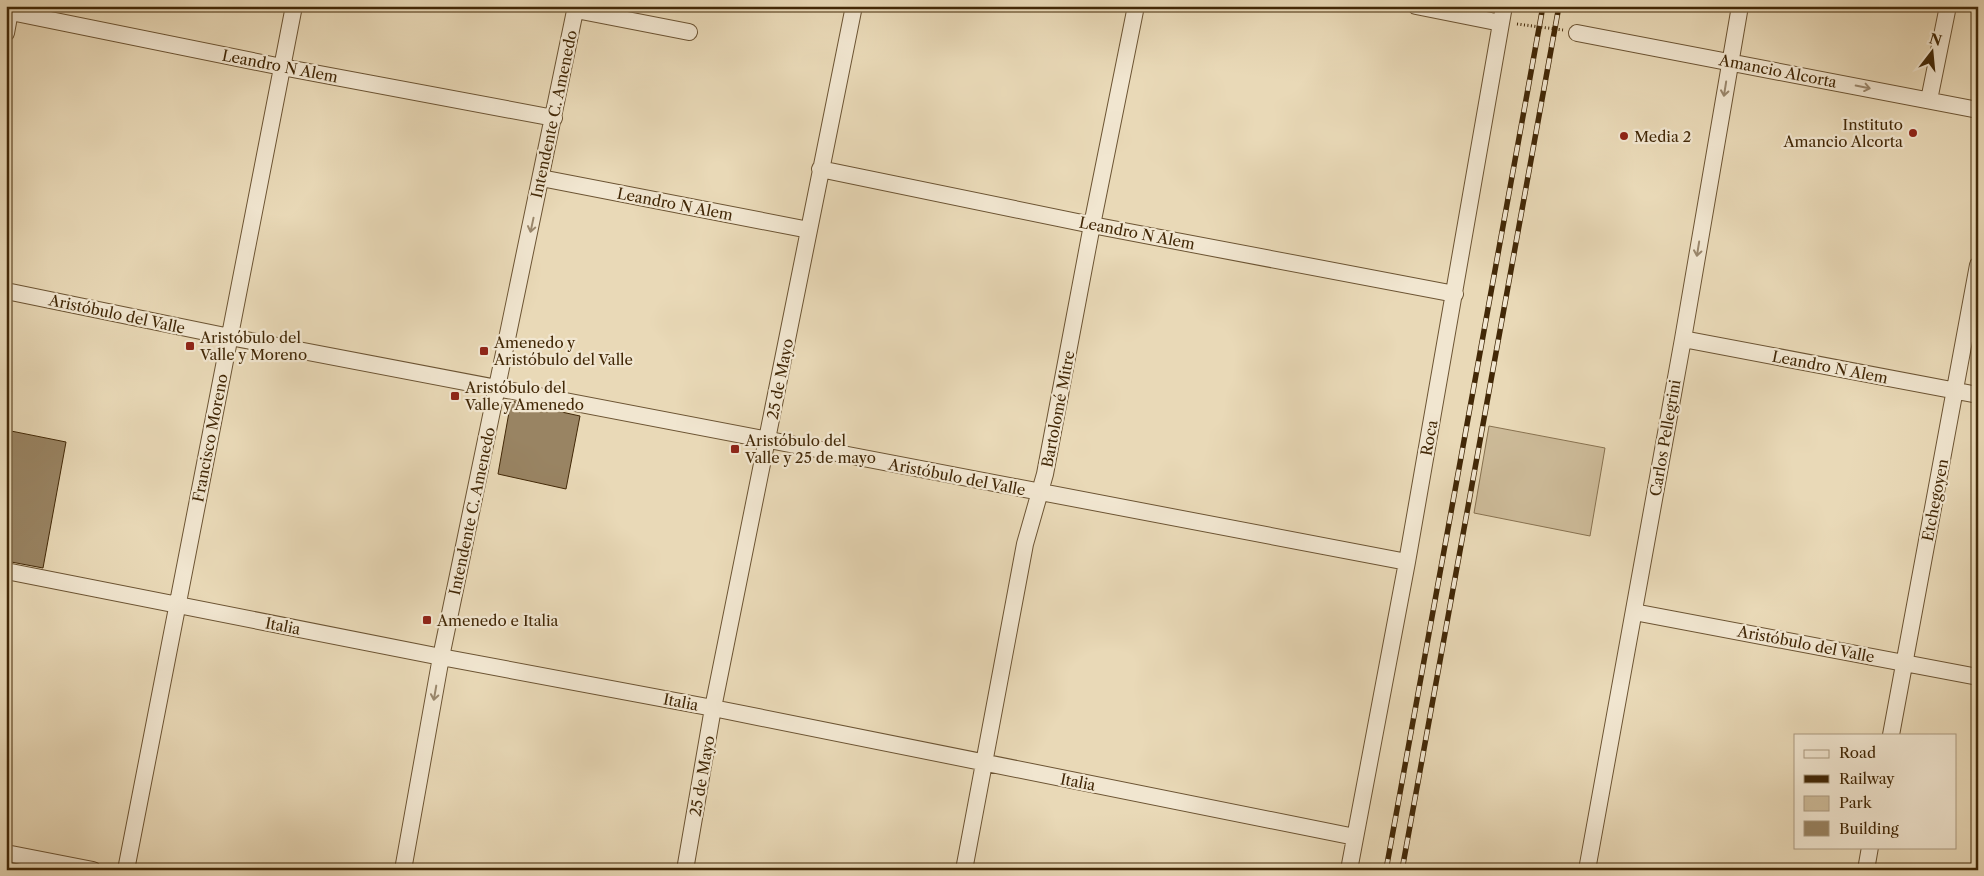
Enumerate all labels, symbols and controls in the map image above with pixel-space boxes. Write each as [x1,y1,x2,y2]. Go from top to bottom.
street label: Intendente C. Amenedo [527,28,581,200]
north arrow [1906,28,1956,78]
text: N [1927,29,1944,50]
street label: Leandro N Alem [220,45,340,87]
street label: Amancio Alcorta [1717,50,1839,92]
one-way arrow [1719,80,1729,96]
one-way arrow [1855,83,1871,92]
place label: Instituto Amancio Alcorta [1782,115,1903,151]
place label: Media 2 [1634,127,1691,146]
marker: Instituto Amancio Alcorta [1907,127,1919,139]
marker: Media 2 [1618,130,1630,142]
street label: Leandro N Alem [615,183,735,225]
street label: Leandro N Alem [1077,212,1197,254]
one-way arrow [526,217,536,233]
one-way arrow [1693,241,1703,257]
street label: Aristóbulo del Valle [46,290,187,338]
place label: Aristóbulo del Valle y Moreno [199,328,307,364]
place label: Amenedo y Aristóbulo del Valle [493,333,633,369]
street label: 25 de Mayo [763,337,797,421]
marker: Aristóbulo del Valle y Moreno [184,340,196,352]
marker: Amenedo y Aristóbulo del Valle [478,345,490,357]
street label: Leandro N Alem [1770,346,1890,388]
street label: Bartolomé Mitre [1037,349,1079,469]
street label: Francisco Moreno [188,372,232,504]
place label: Aristóbulo del Valle y Amenedo [464,378,584,414]
street label: Carlos Pellegrini [1645,378,1685,498]
marker: Aristóbulo del Valle y Amenedo [449,390,461,402]
street label: Roca [1417,419,1441,457]
street label: Intendente C. Amenedo [445,425,499,597]
place label: Aristóbulo del Valle y 25 de mayo [744,431,876,467]
marker: Aristóbulo del Valle y 25 de mayo [729,443,741,455]
street label: Aristóbulo del Valle [886,454,1027,500]
street label: Etchegoyen [1918,457,1952,543]
place label: Amenedo e Italia [436,611,559,630]
street label: Italia [264,613,302,639]
marker: Amenedo e Italia [421,614,433,626]
street label: Aristóbulo del Valle [1735,621,1876,667]
one-way arrow [430,685,439,701]
street label: Italia [662,689,700,715]
street label: 25 de Mayo [686,734,718,818]
legend [1794,734,1956,848]
text: Road [1839,743,1876,762]
street label: Italia [1059,769,1097,795]
text: Railway [1839,769,1895,788]
text: Park [1839,793,1873,812]
text: Building [1839,819,1899,838]

